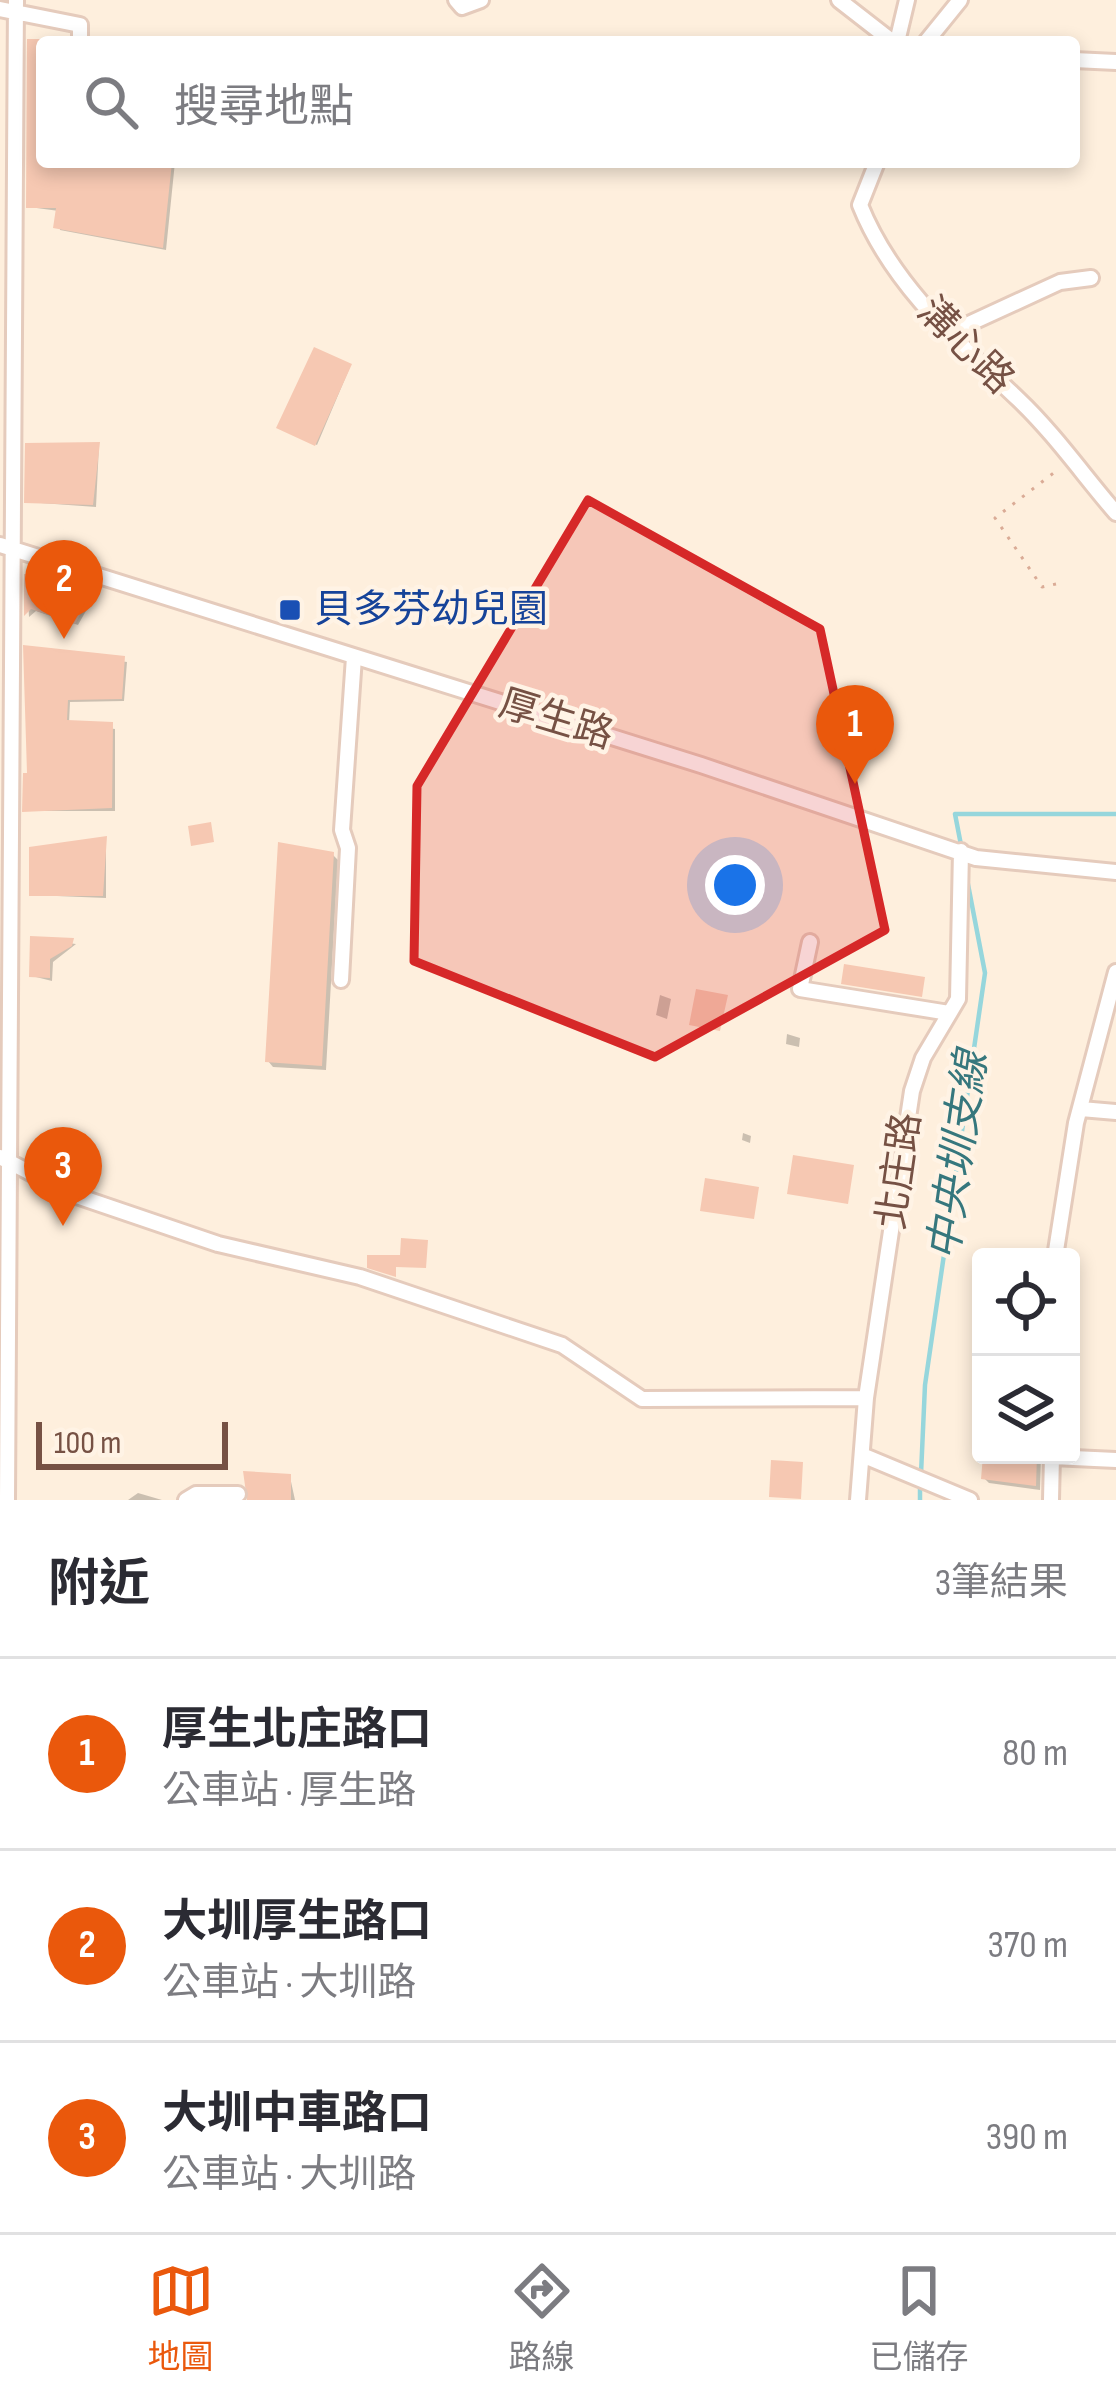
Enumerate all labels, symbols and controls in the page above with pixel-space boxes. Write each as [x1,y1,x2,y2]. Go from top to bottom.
search box [36,36,1080,168]
icon: search [78,69,144,135]
text: 搜尋地點 [174,80,354,135]
street label: 溝心路 [907,288,1023,404]
pin: 2 [25,540,103,639]
place label: 貝多芬幼兒園 [314,587,548,634]
marker: 貝多芬幼兒園 [277,597,303,623]
street label: 厚生路 [493,680,619,760]
pin: 1 [816,685,894,784]
your location [705,855,765,915]
water label: 中央圳支線 [919,1045,999,1264]
street label: 北庄路 [869,1110,931,1232]
pin: 3 [24,1127,102,1226]
map controls [972,1248,1080,1464]
button: locate [972,1248,1080,1356]
button: layers [972,1356,1080,1464]
scale bar [36,1416,228,1469]
text: 100 m [54,1423,121,1463]
text: 附近 [48,1554,150,1615]
text: 3筆結果 [935,1560,1068,1607]
text: 厚生北庄路口 [162,1703,432,1758]
text: 1 [79,1730,95,1777]
text: 80 m [1002,1730,1068,1777]
text: 公車站 · 厚生路 [162,1768,416,1815]
text: 大圳厚生路口 [162,1895,432,1950]
text: 2 [78,1922,96,1969]
text: 370 m [988,1922,1068,1969]
text: 公車站 · 大圳路 [162,1960,416,2007]
text: 大圳中車路口 [162,2087,432,2142]
text: 3 [78,2114,96,2161]
text: 390 m [986,2114,1068,2161]
text: 公車站 · 大圳路 [162,2152,416,2199]
tab: 地圖 [148,2258,214,2378]
tab: 路線 [509,2258,575,2378]
tab: 已儲存 [870,2258,969,2378]

